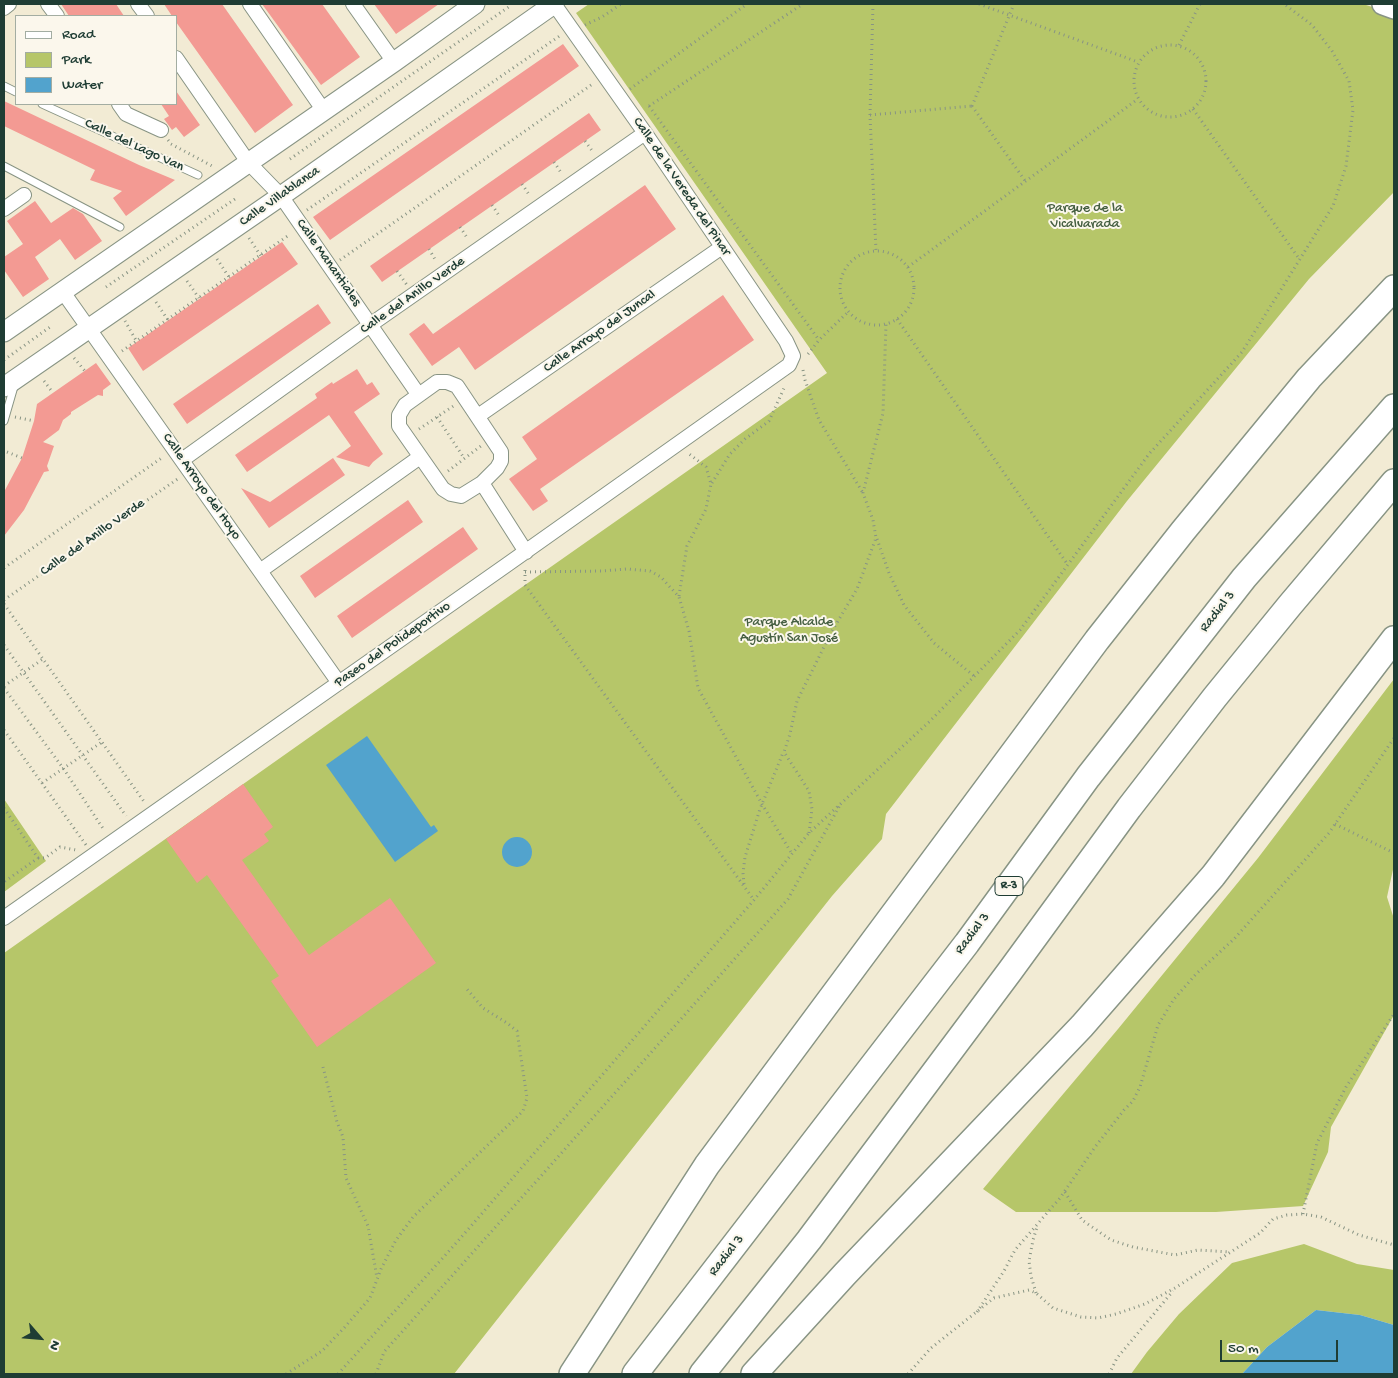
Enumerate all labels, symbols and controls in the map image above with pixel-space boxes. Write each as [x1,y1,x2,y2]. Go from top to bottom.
legend [15,15,178,105]
text: Road [62,26,95,44]
text: Park [62,51,91,69]
text: Water [62,76,102,94]
street label: Calle de la Vereda del Pinar [628,115,734,259]
street label: Calle del Lago Van [82,116,186,176]
street label: Calle Villablanca [237,163,323,231]
park label: Parque de la Vicalvarada [1047,201,1123,233]
street label: Calle Manantiales [292,216,364,310]
street label: Calle del Anillo Verde [357,254,469,338]
street label: Calle Arroyo del Juncal [541,287,659,377]
street label: Calle Arroyo del Hoyo [158,430,244,544]
street label: Calle del Anillo Verde [37,496,149,580]
street label: Radial 3 [1197,588,1239,636]
street label: Paseo del Polideportivo [332,599,454,691]
park label: Parque Alcalde Agustín San José [740,615,838,648]
road number: R-3 [995,876,1023,896]
street label: Radial 3 [952,910,994,958]
street label: Radial 3 [706,1232,748,1280]
north arrow [15,1313,65,1363]
scale bar [1223,1330,1340,1362]
text: N [44,1337,63,1353]
text: 50 m [1228,1340,1259,1358]

